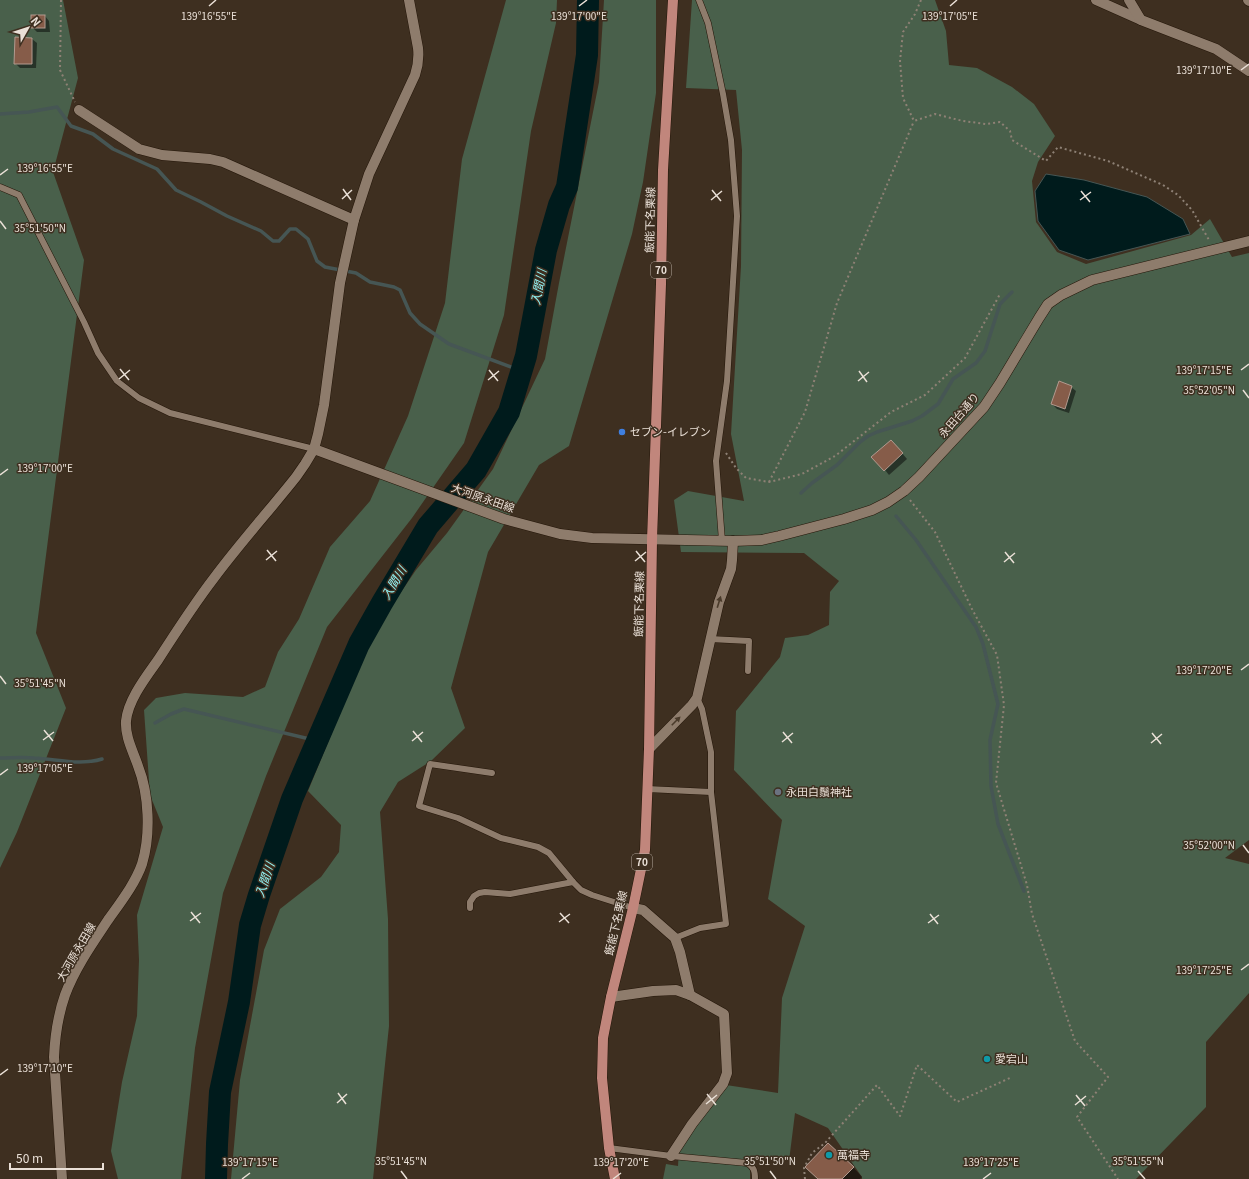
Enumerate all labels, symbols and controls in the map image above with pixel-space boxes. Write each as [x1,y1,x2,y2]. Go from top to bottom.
north arrow [8,8,48,48]
text: 139°16'55"E [181,8,237,23]
text: 139°17'00"E [551,8,607,23]
text: 139°17'05"E [922,8,978,23]
text: N [28,13,45,29]
text: 139°17'10"E [1176,62,1232,77]
text: 139°16'55"E [17,160,73,175]
street label: 飯能下名栗線 [640,187,658,253]
text: 35°51'50"N [14,220,66,235]
road number: 70 [651,262,671,278]
water label: 入間川 [526,265,550,306]
text: 139°17'15"E [1176,362,1232,377]
text: 35°52'05"N [1183,382,1235,397]
street label: 永田台通り [934,388,982,440]
place label: セブン-イレブン [630,423,711,439]
marker: セブン-イレブン [617,427,627,437]
text: 139°17'00"E [17,460,73,475]
street label: 大河原永田線 [450,479,517,515]
water label: 入間川 [376,561,410,602]
street label: 飯能下名栗線 [629,571,647,637]
one-way arrow [716,596,722,608]
text: 139°17'20"E [1176,662,1232,677]
text: 35°51'45"N [14,675,66,690]
one-way arrow [671,716,681,726]
text: 139°17'05"E [17,760,73,775]
place label: 永田白鬚神社 [786,783,852,799]
marker: 永田白鬚神社 [773,787,783,797]
text: 35°52'00"N [1183,837,1235,852]
road number: 70 [632,854,652,870]
water label: 入間川 [250,858,278,899]
street label: 飯能下名栗線 [600,889,630,957]
street label: 大河原永田線 [52,919,99,984]
text: 139°17'25"E [1176,962,1232,977]
place label: 愛宕山 [995,1050,1028,1066]
marker: 愛宕山 [982,1054,992,1064]
text: 139°17'10"E [17,1060,73,1075]
scale bar [10,1145,103,1171]
place label: 萬福寺 [837,1146,870,1162]
text: 50 m [16,1149,43,1166]
marker: 萬福寺 [824,1150,834,1160]
text: 35°51'45"N [375,1153,427,1168]
text: 35°51'50"N [744,1153,796,1168]
text: 35°51'55"N [1112,1153,1164,1168]
text: 139°17'15"E [222,1154,278,1169]
text: 139°17'20"E [593,1154,649,1169]
text: 139°17'25"E [963,1154,1019,1169]

